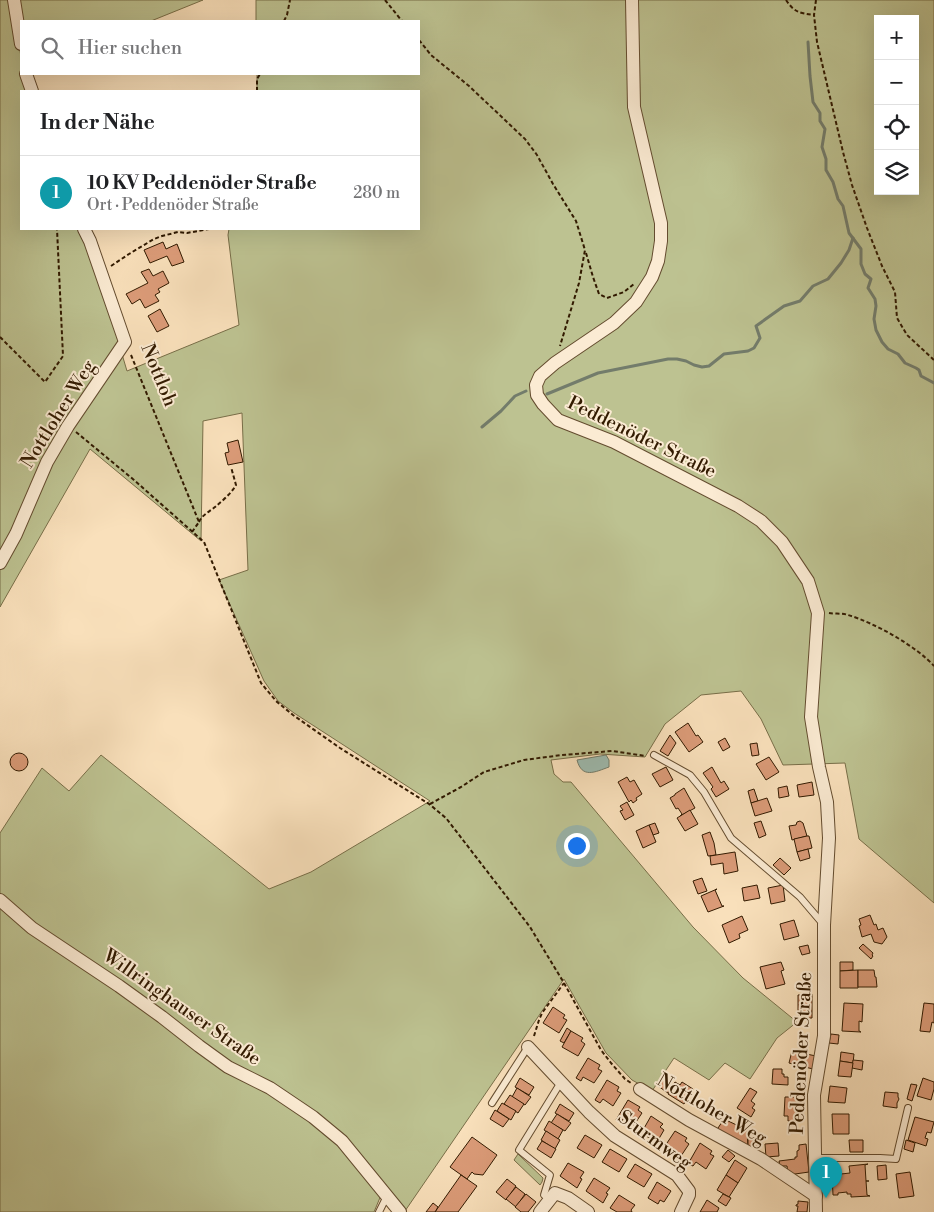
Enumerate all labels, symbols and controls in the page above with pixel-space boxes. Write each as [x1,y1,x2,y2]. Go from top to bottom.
map controls [874,15,919,195]
button: + [874,15,919,60]
search box [20,20,420,75]
icon: search [38,34,66,62]
text: Hier suchen [78,36,182,60]
button: − [874,60,919,105]
button: locate [874,105,919,150]
text: In der Nähe [40,110,155,136]
button: layers [874,150,919,195]
text: 10 KV Peddenöder Straße [87,171,317,195]
text: 1 [52,183,60,203]
text: 280 m [353,183,400,203]
text: Ort · Peddenöder Straße [87,195,259,215]
street label: Nottloh [136,340,182,410]
street label: Nottloher Weg [15,355,101,472]
street label: Peddenöder Straße [564,391,720,483]
your location [564,833,590,859]
street label: Willringhauser Straße [97,943,266,1071]
street label: Peddenöder Straße [785,971,817,1135]
street label: Nottloher Weg [653,1068,771,1150]
street label: Sturmweg [613,1105,697,1175]
pin: 1 [810,1157,842,1198]

